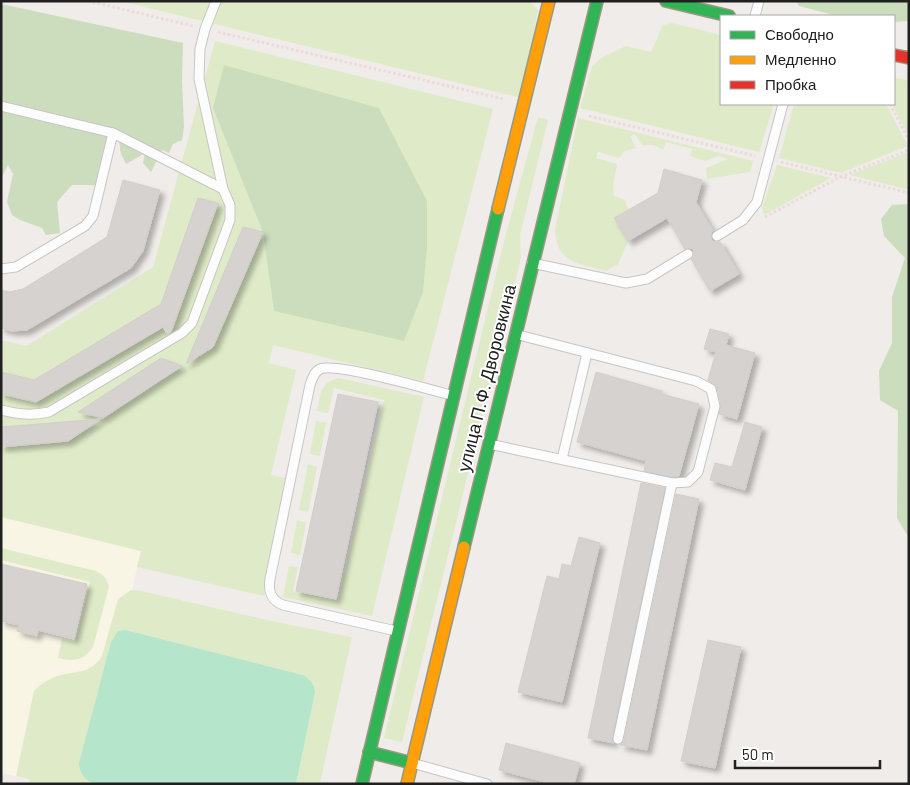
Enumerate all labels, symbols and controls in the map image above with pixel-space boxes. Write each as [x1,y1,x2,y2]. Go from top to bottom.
legend [720,15,895,105]
text: Свободно [765,25,834,43]
text: Медленно [765,50,836,68]
text: Пробка [765,75,817,93]
street label: улица П.Ф. Дворовкина [452,281,520,474]
scale bar [735,738,880,770]
text: 50 m [742,745,774,763]

